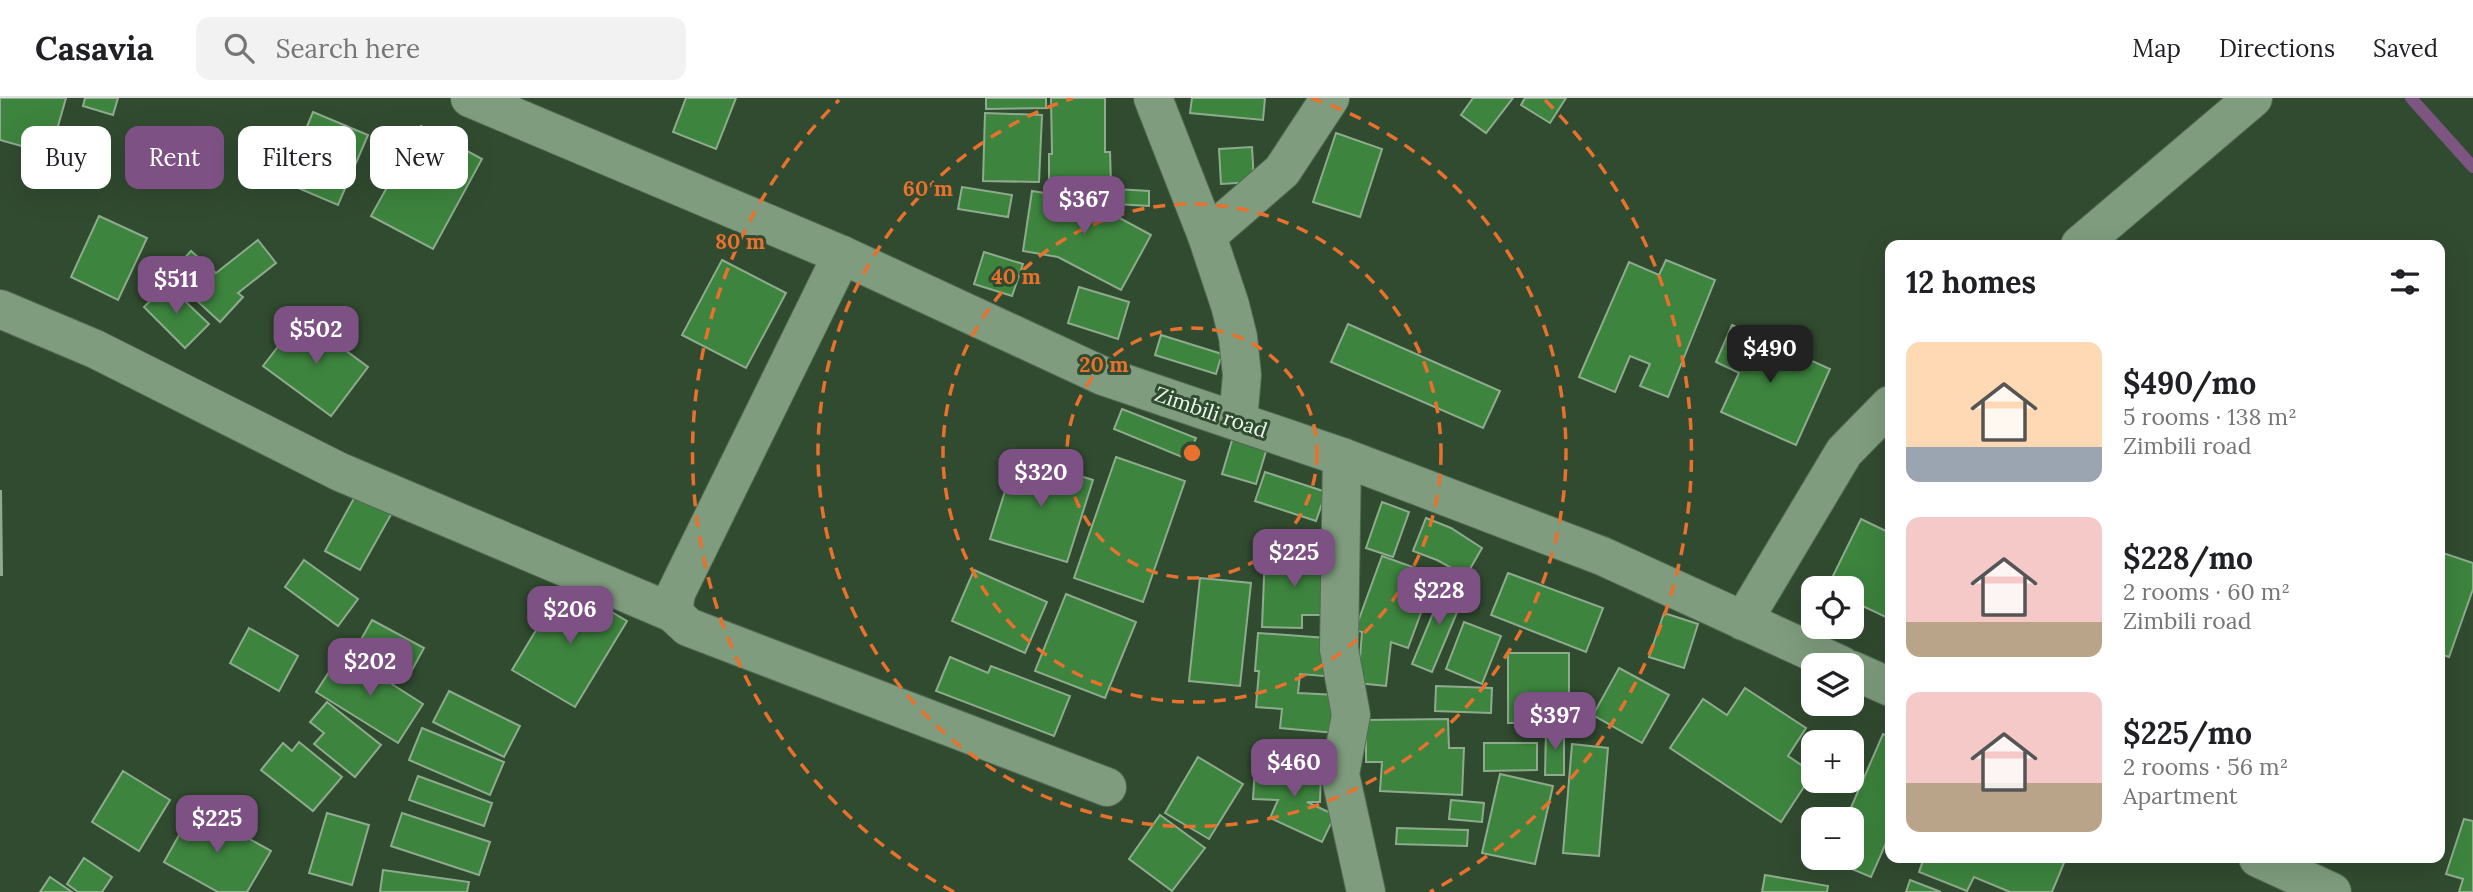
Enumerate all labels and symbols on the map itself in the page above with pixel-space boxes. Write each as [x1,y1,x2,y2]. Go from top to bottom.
text: 60 m [903,175,953,202]
pin: $367 [1043,176,1125,236]
text: 80 m [715,228,765,255]
pin: $511 [135,256,217,316]
text: 40 m [991,263,1041,290]
pin: $502 [275,306,357,366]
pin: $490 [1729,326,1811,385]
text: 20 m [1079,351,1129,378]
street label: Zimbili road [1151,380,1271,444]
centre of rings [1180,441,1204,465]
pin: $320 [1000,450,1082,509]
pin: $225 [1253,530,1335,589]
pin: $228 [1398,568,1480,627]
pin: $206 [529,587,611,646]
pin: $202 [329,638,411,698]
pin: $397 [1514,692,1596,752]
pin: $460 [1253,740,1335,799]
pin: $225 [176,796,258,855]

